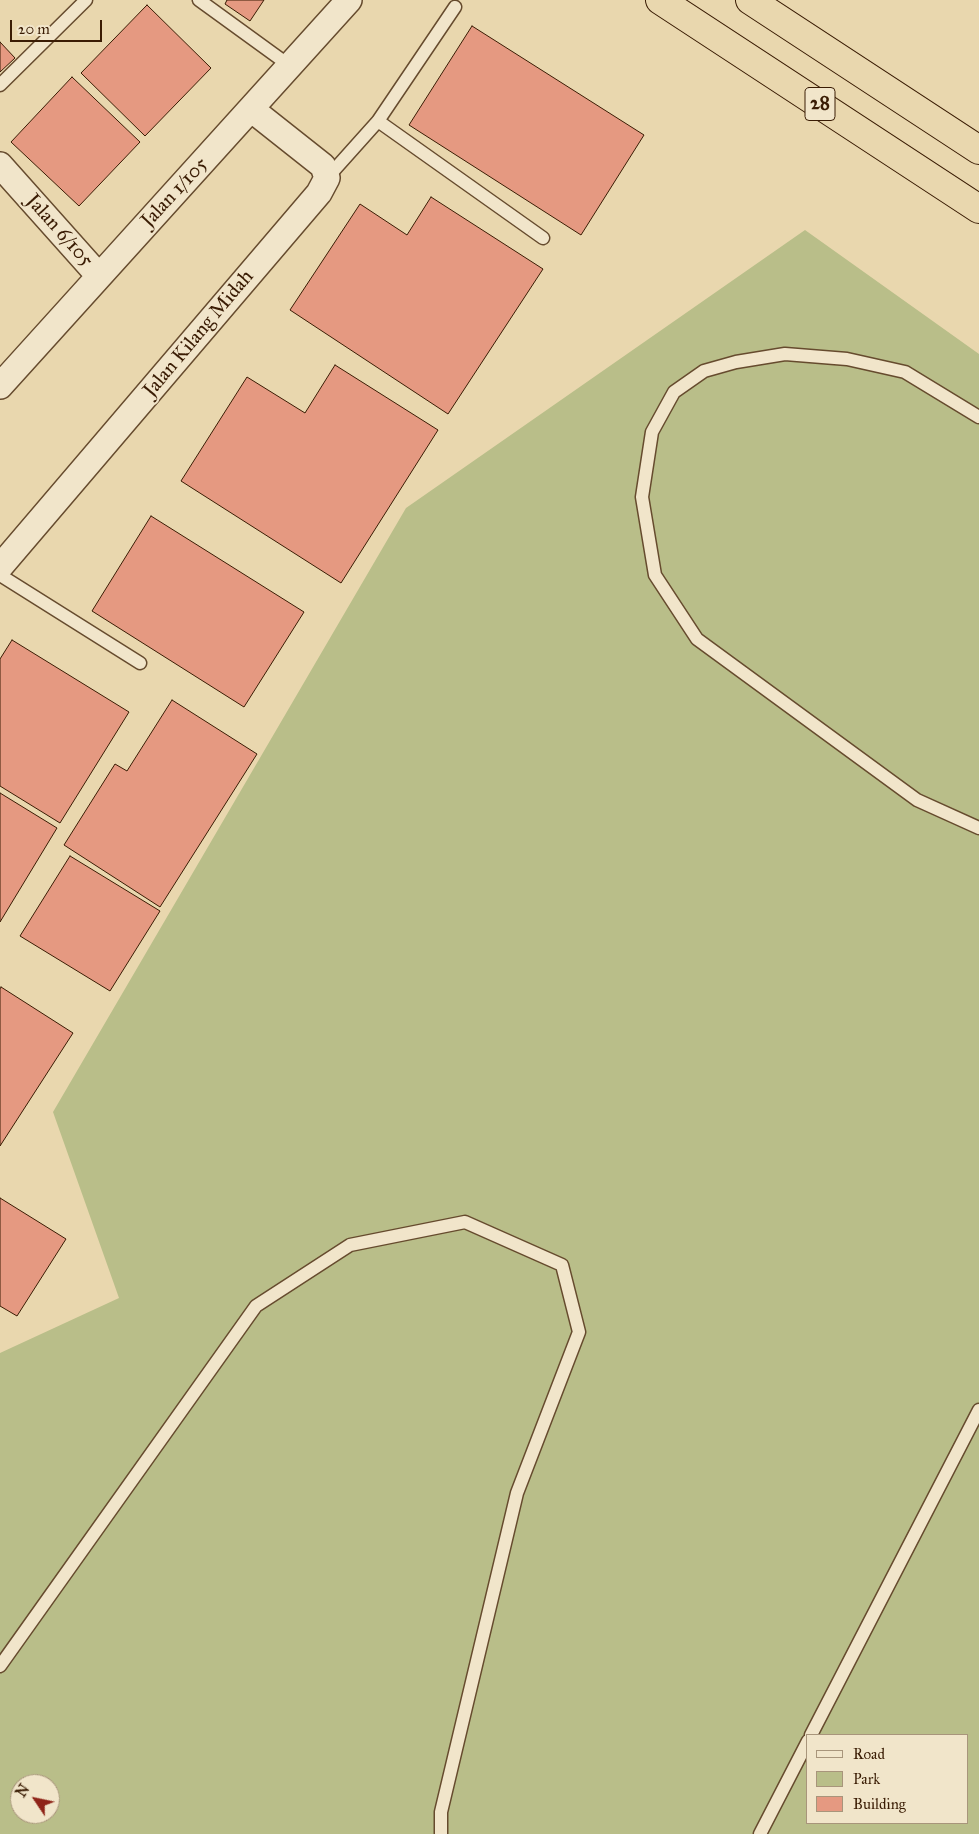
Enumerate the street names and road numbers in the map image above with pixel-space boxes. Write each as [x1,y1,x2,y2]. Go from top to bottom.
road number: 28 [805,88,835,120]
street label: Jalan 1/105 [137,153,213,233]
street label: Jalan 6/105 [20,190,98,272]
street label: Jalan Kilang Midah [139,266,259,402]

